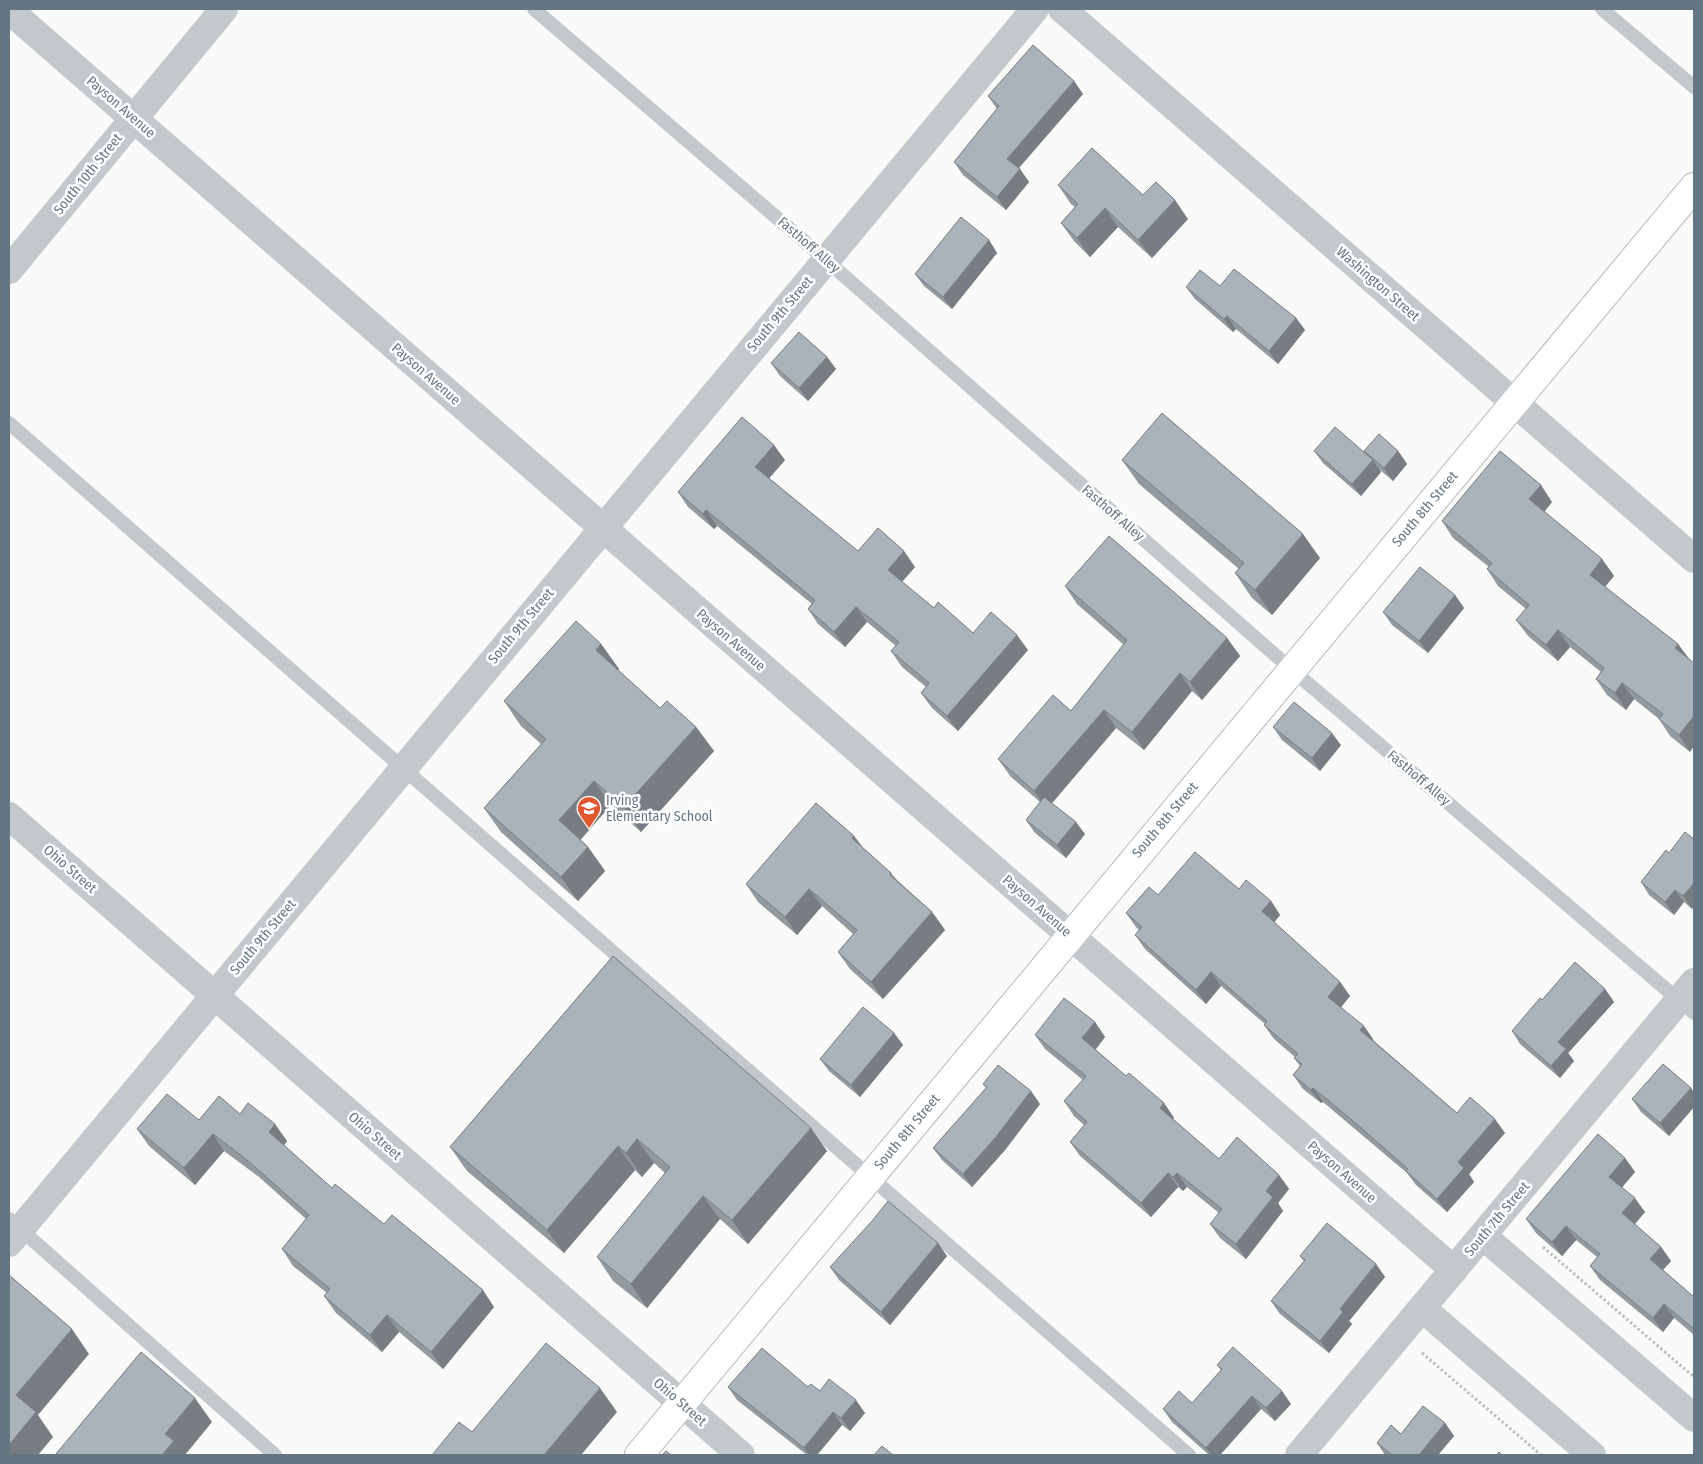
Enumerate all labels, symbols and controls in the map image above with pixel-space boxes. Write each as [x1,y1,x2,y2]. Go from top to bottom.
street label: Payson Avenue [83,73,159,142]
street label: South 10th Street [50,130,126,218]
street label: Fasthoff Alley [774,213,844,277]
street label: Washington Street [1333,243,1423,325]
street label: South 9th Street [743,272,817,355]
street label: Payson Avenue [388,340,464,409]
street label: South 8th Street [1388,467,1462,550]
street label: Fasthoff Alley [1078,481,1148,545]
street label: South 9th Street [484,584,558,667]
street label: Payson Avenue [693,606,769,675]
street label: Fasthoff Alley [1384,747,1455,810]
street label: South 8th Street [1128,778,1202,861]
place label: Irving Elementary School [606,792,713,825]
school or university icon: Irving Elementary School [576,795,602,829]
street label: Ohio Street [40,841,100,897]
street label: Payson Avenue [999,872,1075,941]
street label: South 9th Street [226,895,300,978]
street label: South 8th Street [870,1090,944,1173]
street label: Ohio Street [345,1108,405,1164]
street label: Payson Avenue [1304,1138,1380,1207]
street label: South 7th Street [1461,1178,1533,1260]
street label: Ohio Street [650,1374,710,1430]

